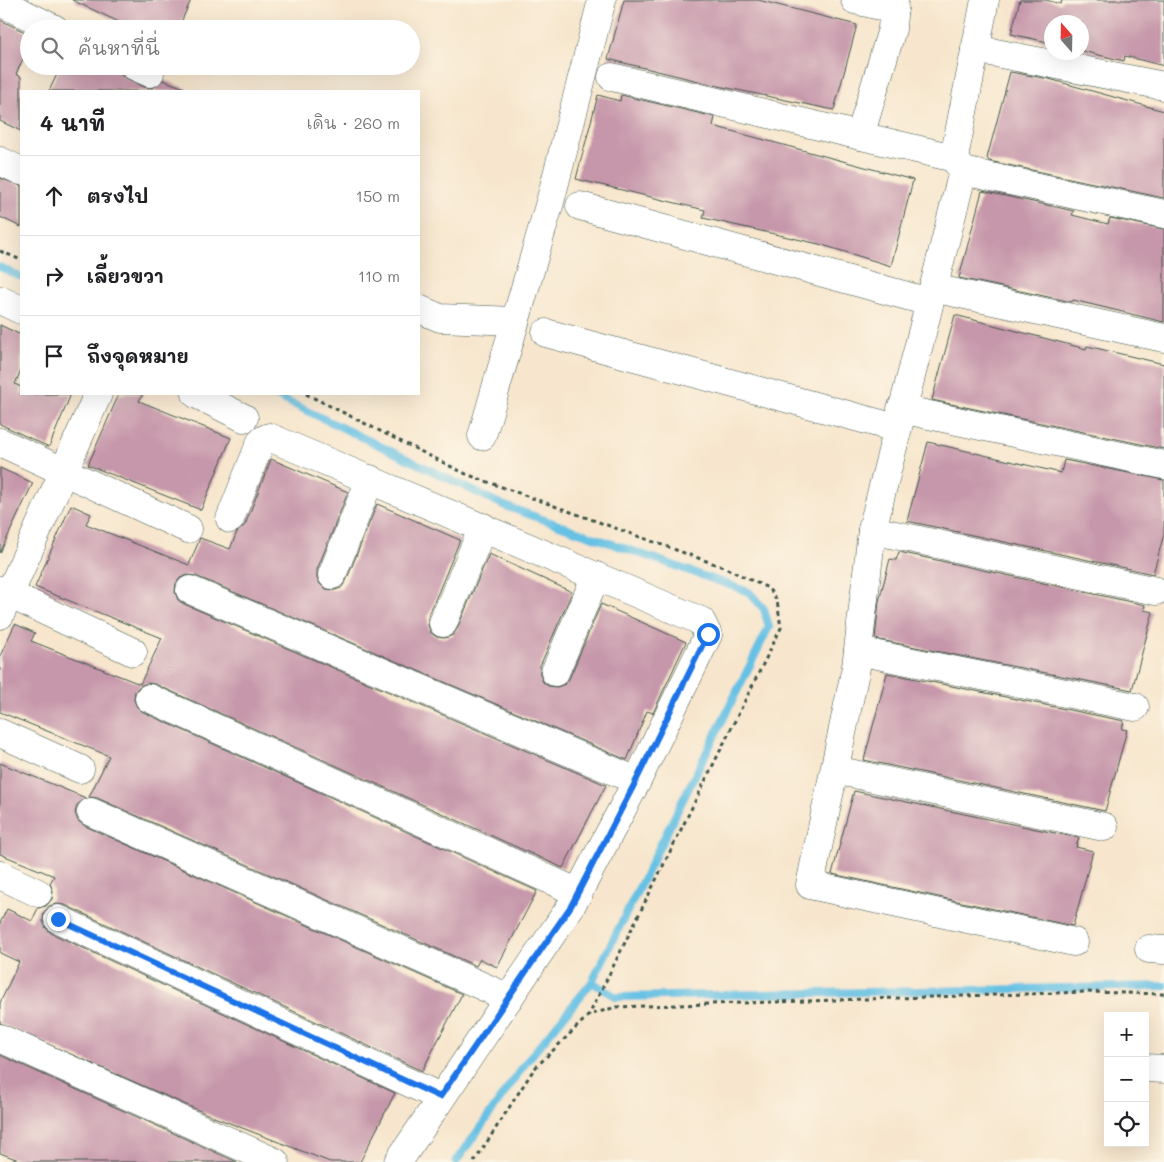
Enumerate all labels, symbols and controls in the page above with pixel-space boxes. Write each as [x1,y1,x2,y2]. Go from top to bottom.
north arrow [1044,15,1089,60]
search box [20,20,420,75]
icon: search [38,34,66,62]
text: ค้นหาที่นี่ [78,35,160,60]
text: 4 นาที [40,109,105,136]
text: เดิน · 260 m [307,112,400,133]
icon: ahead [40,182,68,210]
text: ตรงไป [87,183,148,208]
text: 150 m [356,185,400,206]
icon: right [40,262,68,290]
text: เลี้ยวขวา [87,263,164,288]
text: 110 m [358,265,400,286]
icon: arrive [40,342,68,370]
text: ถึงจุดหมาย [87,343,189,368]
route start [697,623,720,646]
route end [47,908,70,931]
map controls [1104,1012,1149,1147]
button: + [1104,1012,1149,1057]
button: − [1104,1057,1149,1102]
button: locate [1104,1102,1149,1147]

